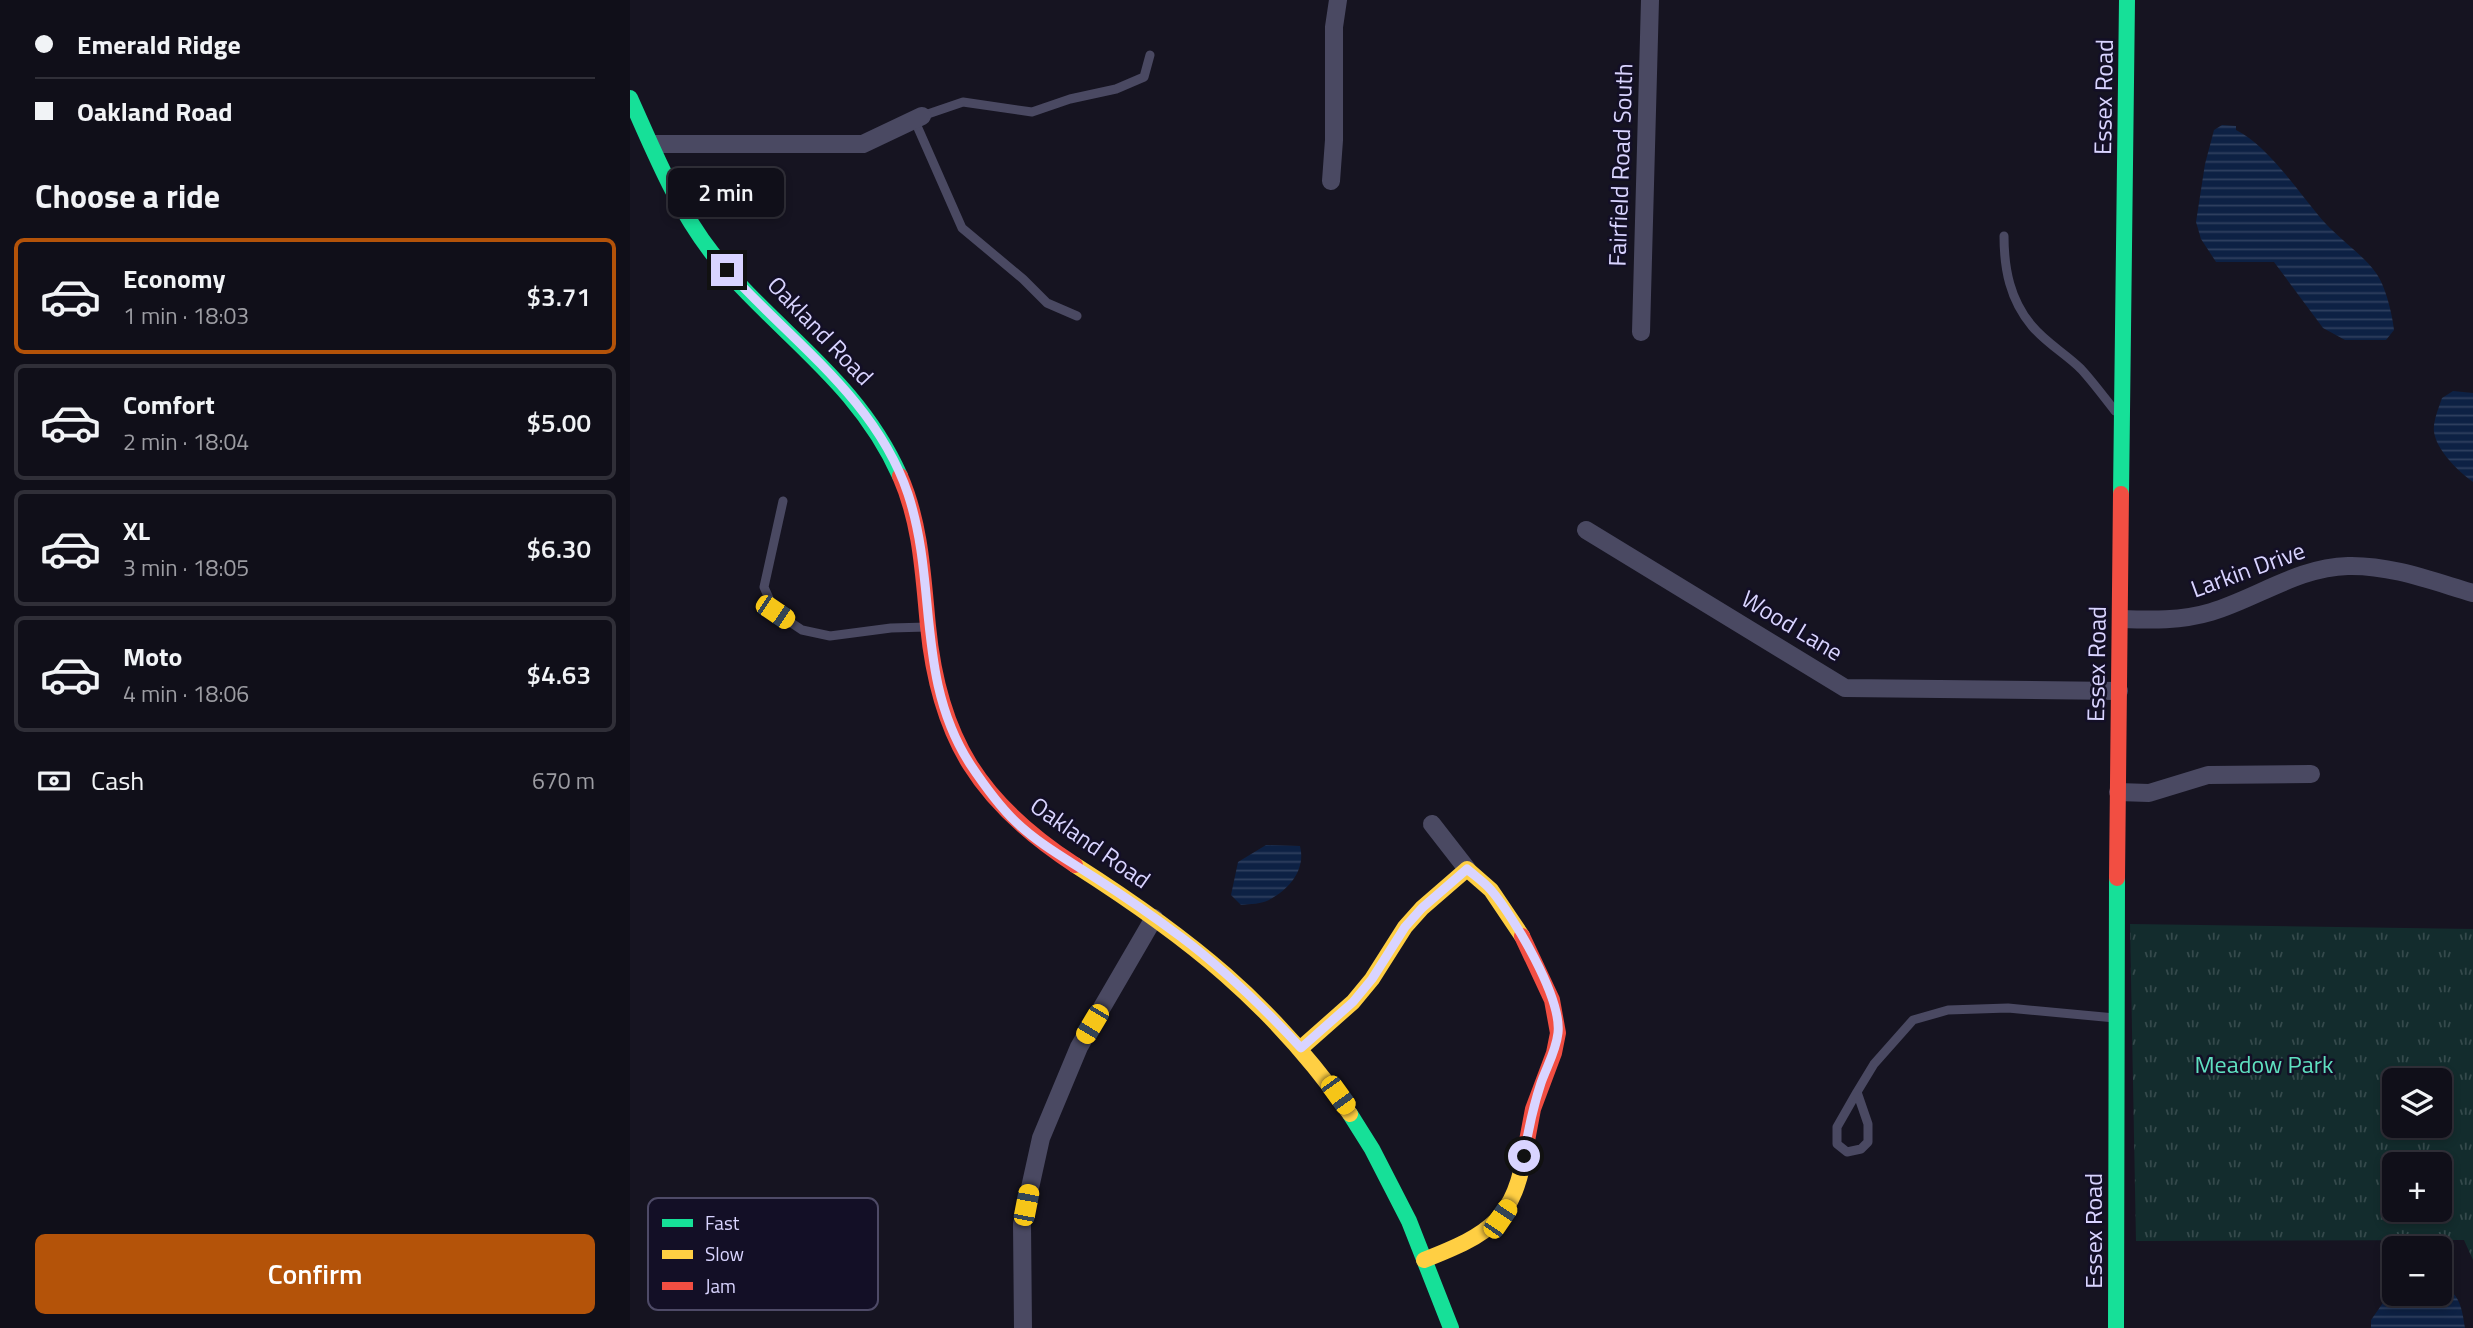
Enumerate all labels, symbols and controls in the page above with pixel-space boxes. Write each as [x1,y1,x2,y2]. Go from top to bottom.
text: Emerald Ridge [77,25,241,64]
street label: Essex Road [2084,39,2122,155]
street label: Fairfield Road South [1598,63,1642,267]
text: Oakland Road [77,92,233,131]
callout: 2 min [669,168,785,218]
text: Choose a ride [35,172,220,220]
text: 2 min [698,175,754,210]
route end [711,254,743,286]
text: Economy [123,259,225,298]
icon: car [39,265,102,328]
street label: Oakland Road [759,268,882,393]
text: $3.71 [527,277,591,316]
text: 1 min · 18:03 [123,298,249,333]
text: Comfort [123,385,215,424]
icon: car [39,391,102,454]
text: $5.00 [527,403,591,442]
text: 2 min · 18:04 [123,424,249,459]
text: XL [123,511,150,550]
icon: car [39,517,102,580]
text: $6.30 [527,529,591,568]
street label: Larkin Drive [2185,532,2310,606]
text: 3 min · 18:05 [123,550,249,585]
street label: Wood Lane [1735,581,1850,670]
car [752,592,799,632]
street label: Essex Road [2077,606,2115,722]
text: Moto [123,637,182,676]
icon: car [39,643,102,706]
text: $4.63 [527,655,591,694]
text: 4 min · 18:06 [123,676,249,711]
text: Cash [91,761,144,800]
icon: cash [35,762,73,800]
text: 670 m [532,763,595,798]
street label: Oakland Road [1023,787,1158,897]
car [1073,1001,1112,1047]
park label: Meadow Park [2195,1046,2334,1082]
map controls [2382,1068,2452,1306]
button: layers [2382,1068,2452,1138]
car [1318,1072,1359,1118]
route start [1508,1140,1540,1172]
button: + [2382,1152,2452,1222]
street label: Essex Road [2075,1173,2111,1289]
car [1012,1182,1041,1228]
car [1480,1196,1521,1242]
legend [648,1198,878,1310]
text: Fast [705,1208,740,1237]
button: Confirm [35,1234,595,1314]
button: − [2382,1236,2452,1306]
text: Slow [705,1239,744,1268]
text: Jam [705,1271,736,1300]

